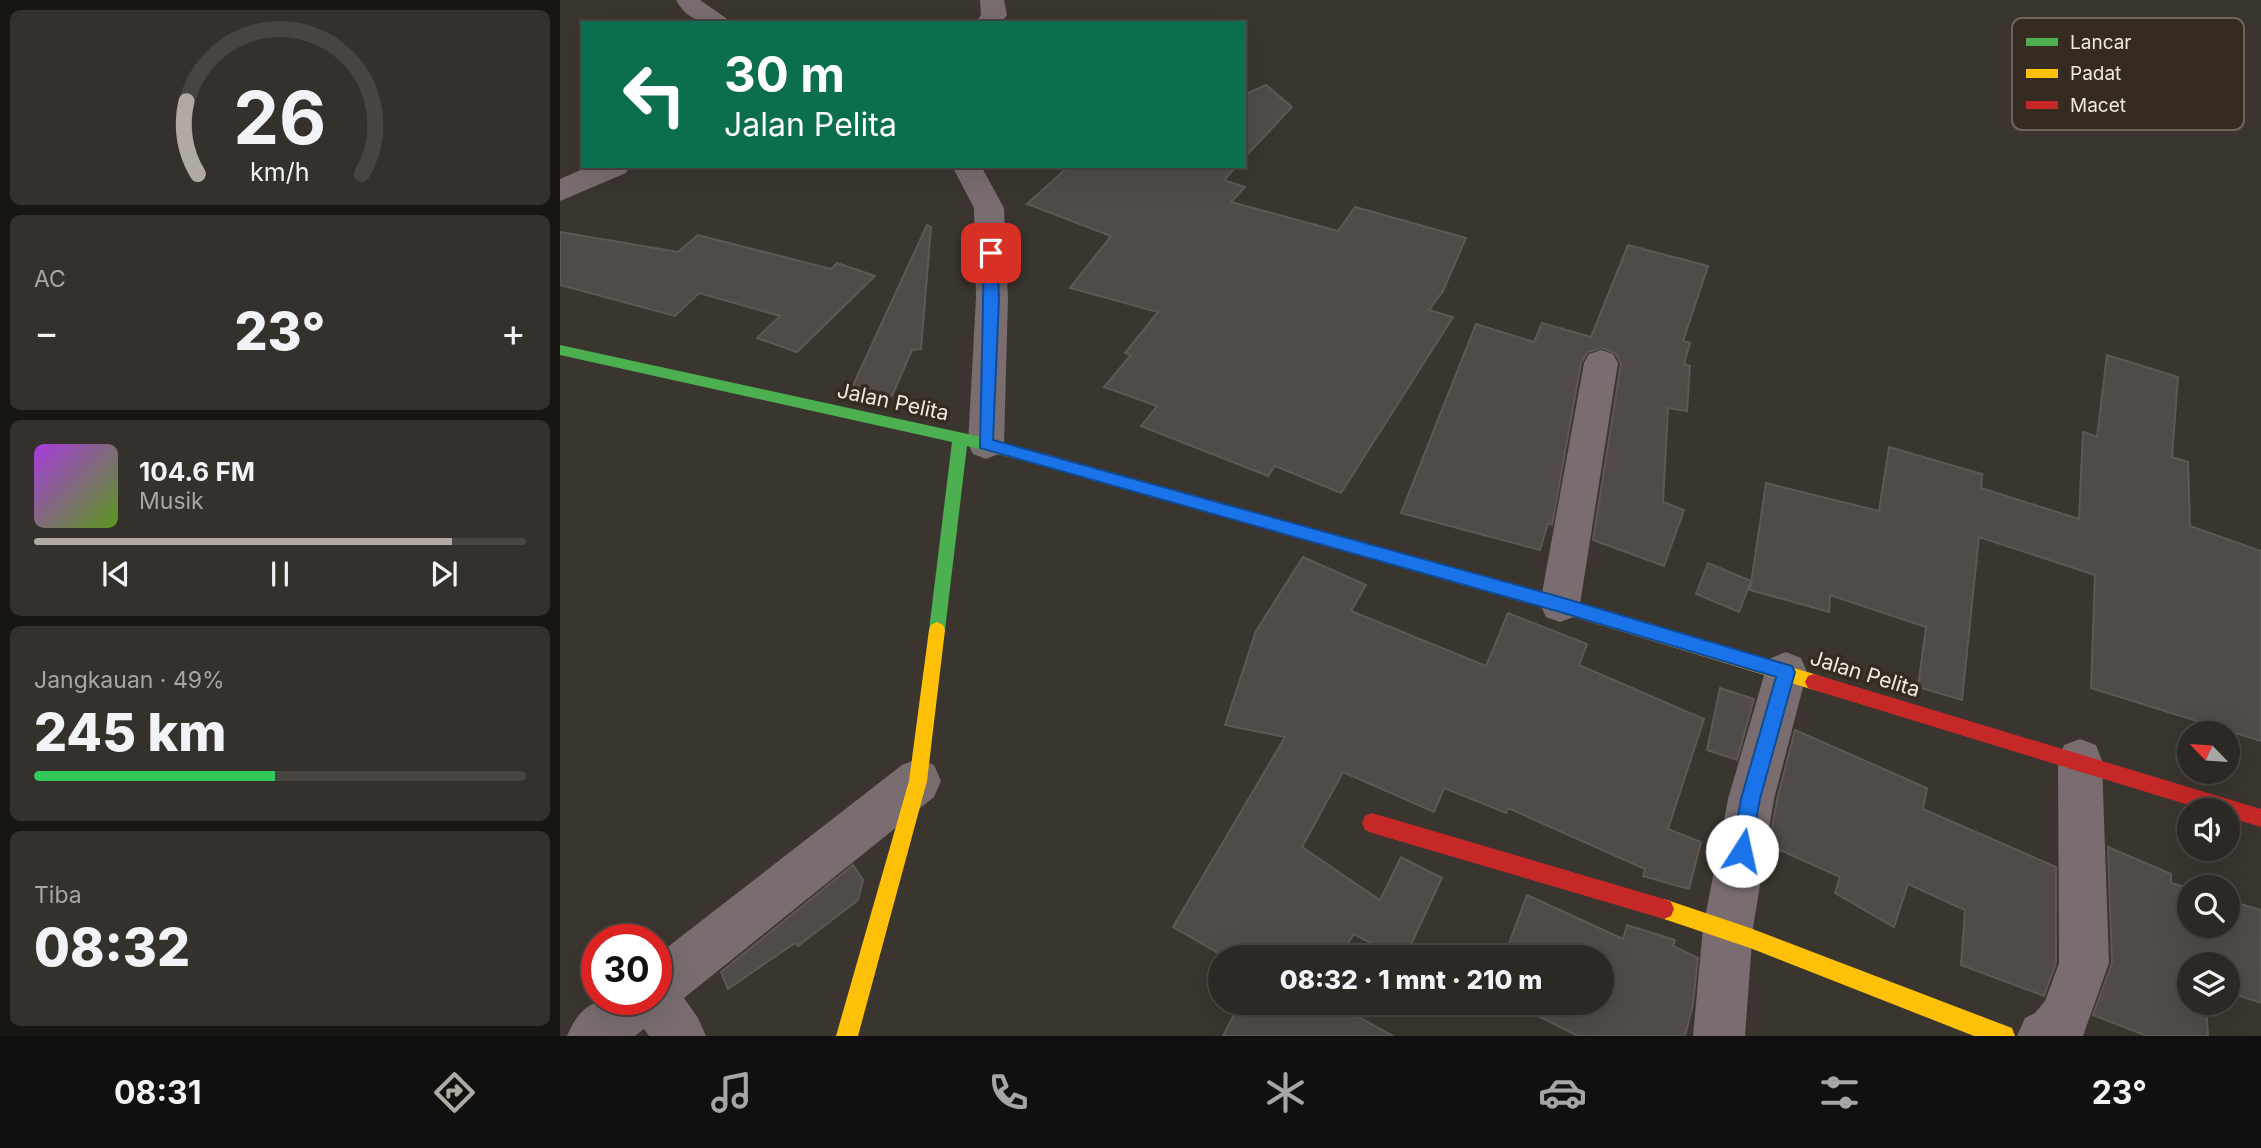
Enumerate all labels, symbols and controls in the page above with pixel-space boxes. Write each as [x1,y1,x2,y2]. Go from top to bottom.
legend [2012,18,2244,130]
text: Lancar [2070,31,2132,54]
text: 30 m [724,45,845,104]
icon: left [609,49,700,140]
text: Padat [2070,62,2121,85]
text: 26 [233,73,327,162]
text: Macet [2070,94,2126,117]
text: Jalan Pelita [724,105,897,144]
text: km/h [250,156,310,186]
pin [961,223,1021,283]
icon: arrive [972,234,1010,272]
text: AC [34,265,66,293]
text: 23° [234,300,326,363]
text: − [34,309,59,355]
text: + [501,309,526,355]
street label: Jalan Pelita [835,377,951,426]
text: 104.6 FM [139,456,255,487]
text: Musik [139,487,204,515]
icon: previous [97,555,135,593]
icon: pause [261,555,299,593]
icon: next [425,555,463,593]
street label: Jalan Pelita [1807,645,1923,702]
text: Jangkauan · 49% [34,666,225,694]
text: 245 km [34,701,226,764]
north arrow [2177,721,2240,784]
map controls [2177,721,2240,1015]
button: sound [2177,798,2240,861]
position arrow [1705,814,1779,888]
button: search [2177,875,2240,938]
text: Tiba [34,881,82,909]
text: 08:32 [34,916,190,979]
speed limit sign: 30 [581,924,672,1015]
button: layers [2177,952,2240,1015]
text: 08:32 · 1 mnt · 210 m [1280,964,1542,995]
icon: directions [430,1068,479,1117]
icon: music [707,1068,756,1117]
icon: phone [984,1068,1033,1117]
icon: climate [1261,1068,1310,1117]
icon: car [1538,1068,1587,1117]
icon: filters [1815,1068,1864,1117]
text: 08:31 [114,1073,202,1112]
text: 23° [2092,1073,2147,1112]

